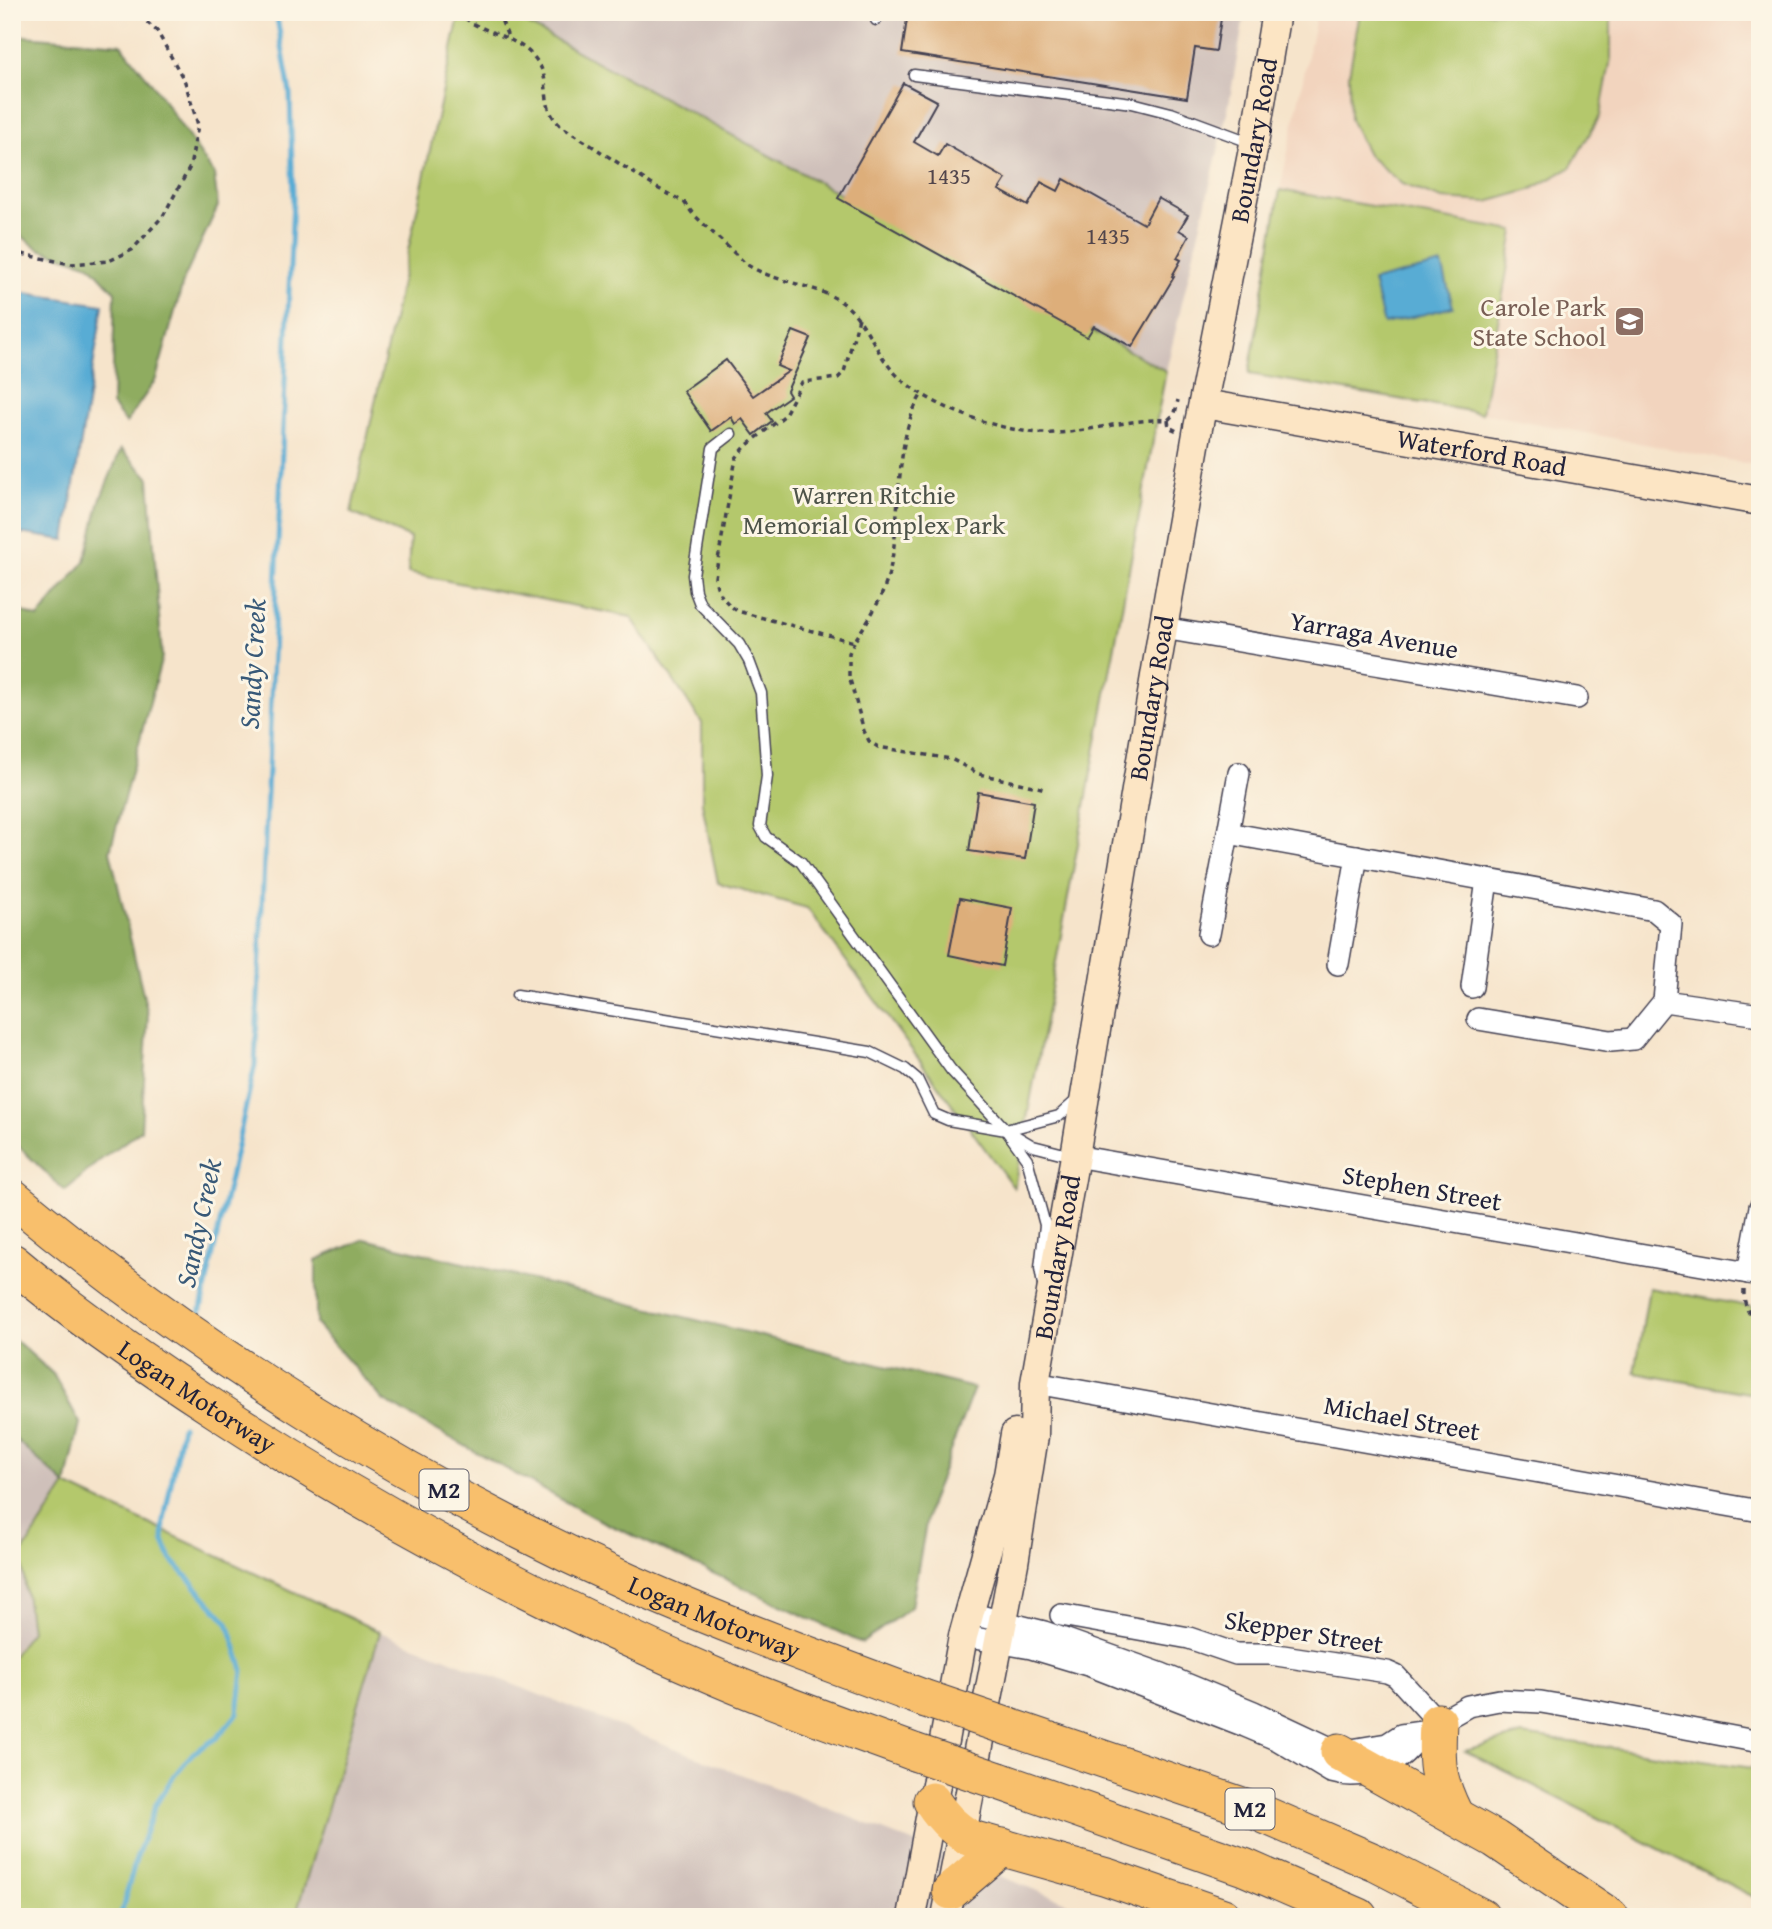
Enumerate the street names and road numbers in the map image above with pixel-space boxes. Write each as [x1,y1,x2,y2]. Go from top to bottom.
street label: Boundary Road [1219,55,1287,226]
street label: Waterford Road [1394,418,1570,486]
street label: Yarraga Avenue [1287,600,1462,669]
street label: Boundary Road [1118,612,1184,783]
street label: Stephen Street [1339,1154,1505,1221]
street label: Boundary Road [1023,1171,1090,1342]
street label: Logan Motorway [110,1329,284,1463]
street label: Michael Street [1321,1385,1483,1450]
road number: M2 [420,1470,468,1510]
street label: Logan Motorway [622,1565,806,1669]
street label: Skepper Street [1222,1600,1386,1663]
road number: M2 [1226,1789,1274,1830]

